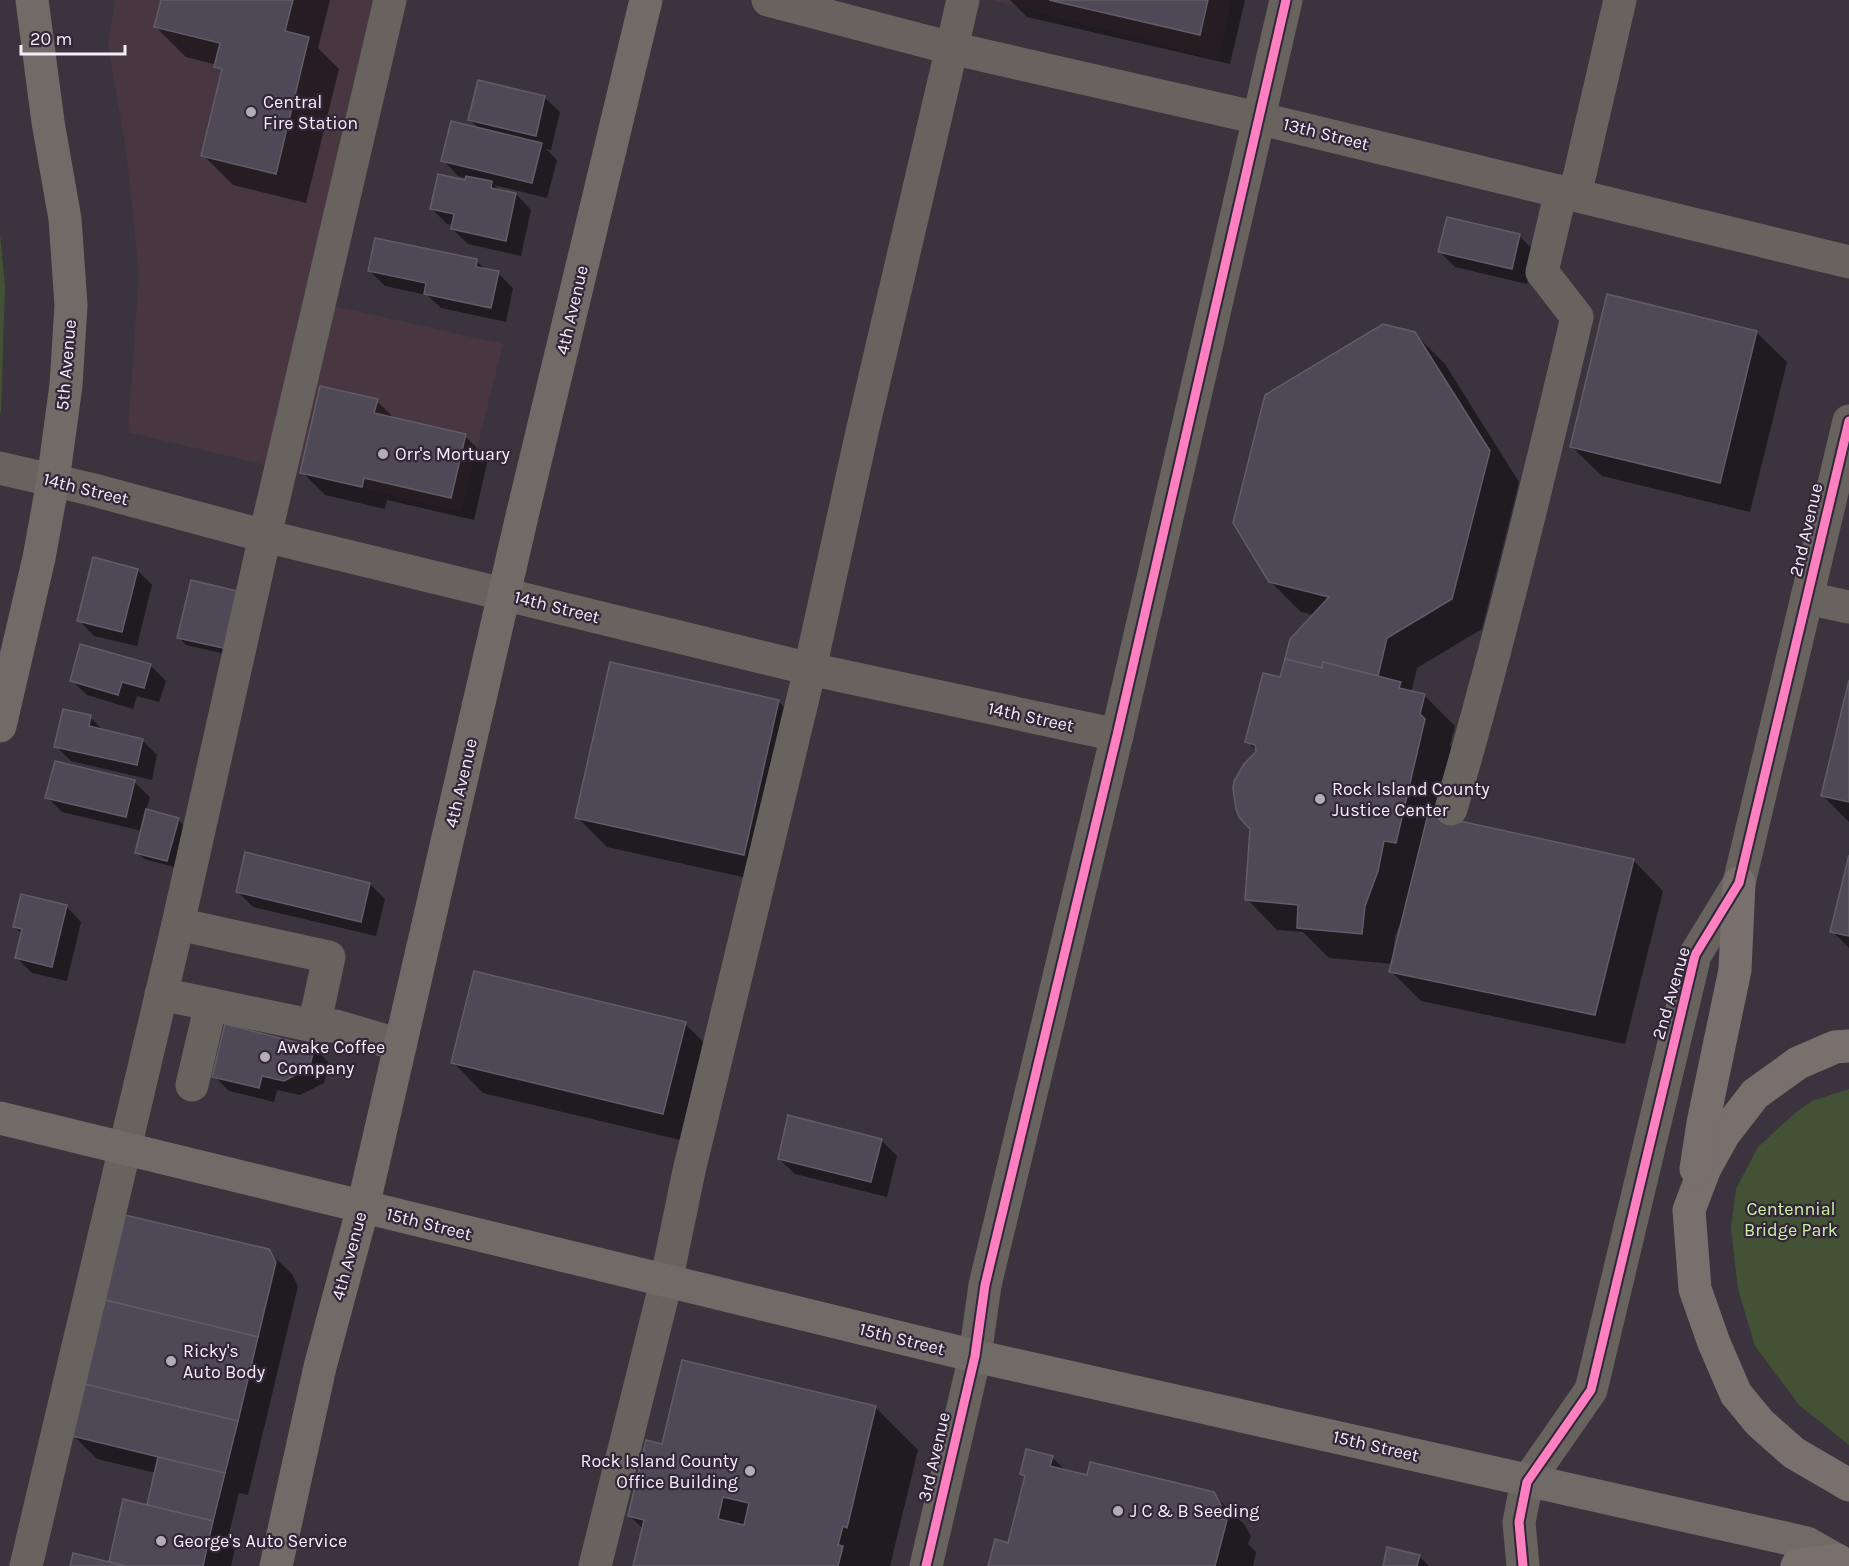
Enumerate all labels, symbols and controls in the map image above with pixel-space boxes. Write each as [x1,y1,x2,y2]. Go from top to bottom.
scale bar [21,18,124,56]
text: 20 m [30,28,72,50]
place label: Central Fire Station [263,91,358,134]
marker: Central Fire Station [244,105,258,119]
street label: 13th Street [1281,113,1372,155]
street label: 4th Avenue [551,263,593,357]
street label: 5th Avenue [51,319,81,411]
place label: Orr's Mortuary [395,443,510,465]
marker: Orr's Mortuary [376,447,390,461]
street label: 14th Street [41,468,131,510]
street label: 2nd Avenue [1785,481,1827,579]
street label: 14th Street [512,586,602,628]
street label: 14th Street [986,697,1076,737]
street label: 4th Avenue [440,736,482,830]
place label: Rock Island County Justice Center [1332,778,1490,821]
marker: Rock Island County Justice Center [1313,792,1327,806]
street label: 2nd Avenue [1647,944,1695,1042]
place label: Awake Coffee Company [277,1036,385,1079]
marker: Awake Coffee Company [258,1050,272,1064]
park label: Centennial Bridge Park [1744,1198,1838,1241]
street label: 15th Street [384,1203,474,1245]
street label: 4th Avenue [327,1209,371,1303]
street label: 15th Street [857,1318,947,1360]
place label: Ricky's Auto Body [183,1340,266,1383]
marker: Ricky's Auto Body [164,1354,178,1368]
street label: 3rd Avenue [913,1410,955,1504]
street label: 15th Street [1331,1425,1421,1467]
place label: Rock Island County Office Building [580,1450,739,1493]
marker: Rock Island County Office Building [743,1464,757,1478]
place label: J C & B Seeding [1130,1500,1259,1522]
marker: J C & B Seeding [1111,1504,1125,1518]
place label: George's Auto Service [173,1530,347,1552]
marker: George's Auto Service [154,1534,168,1548]

